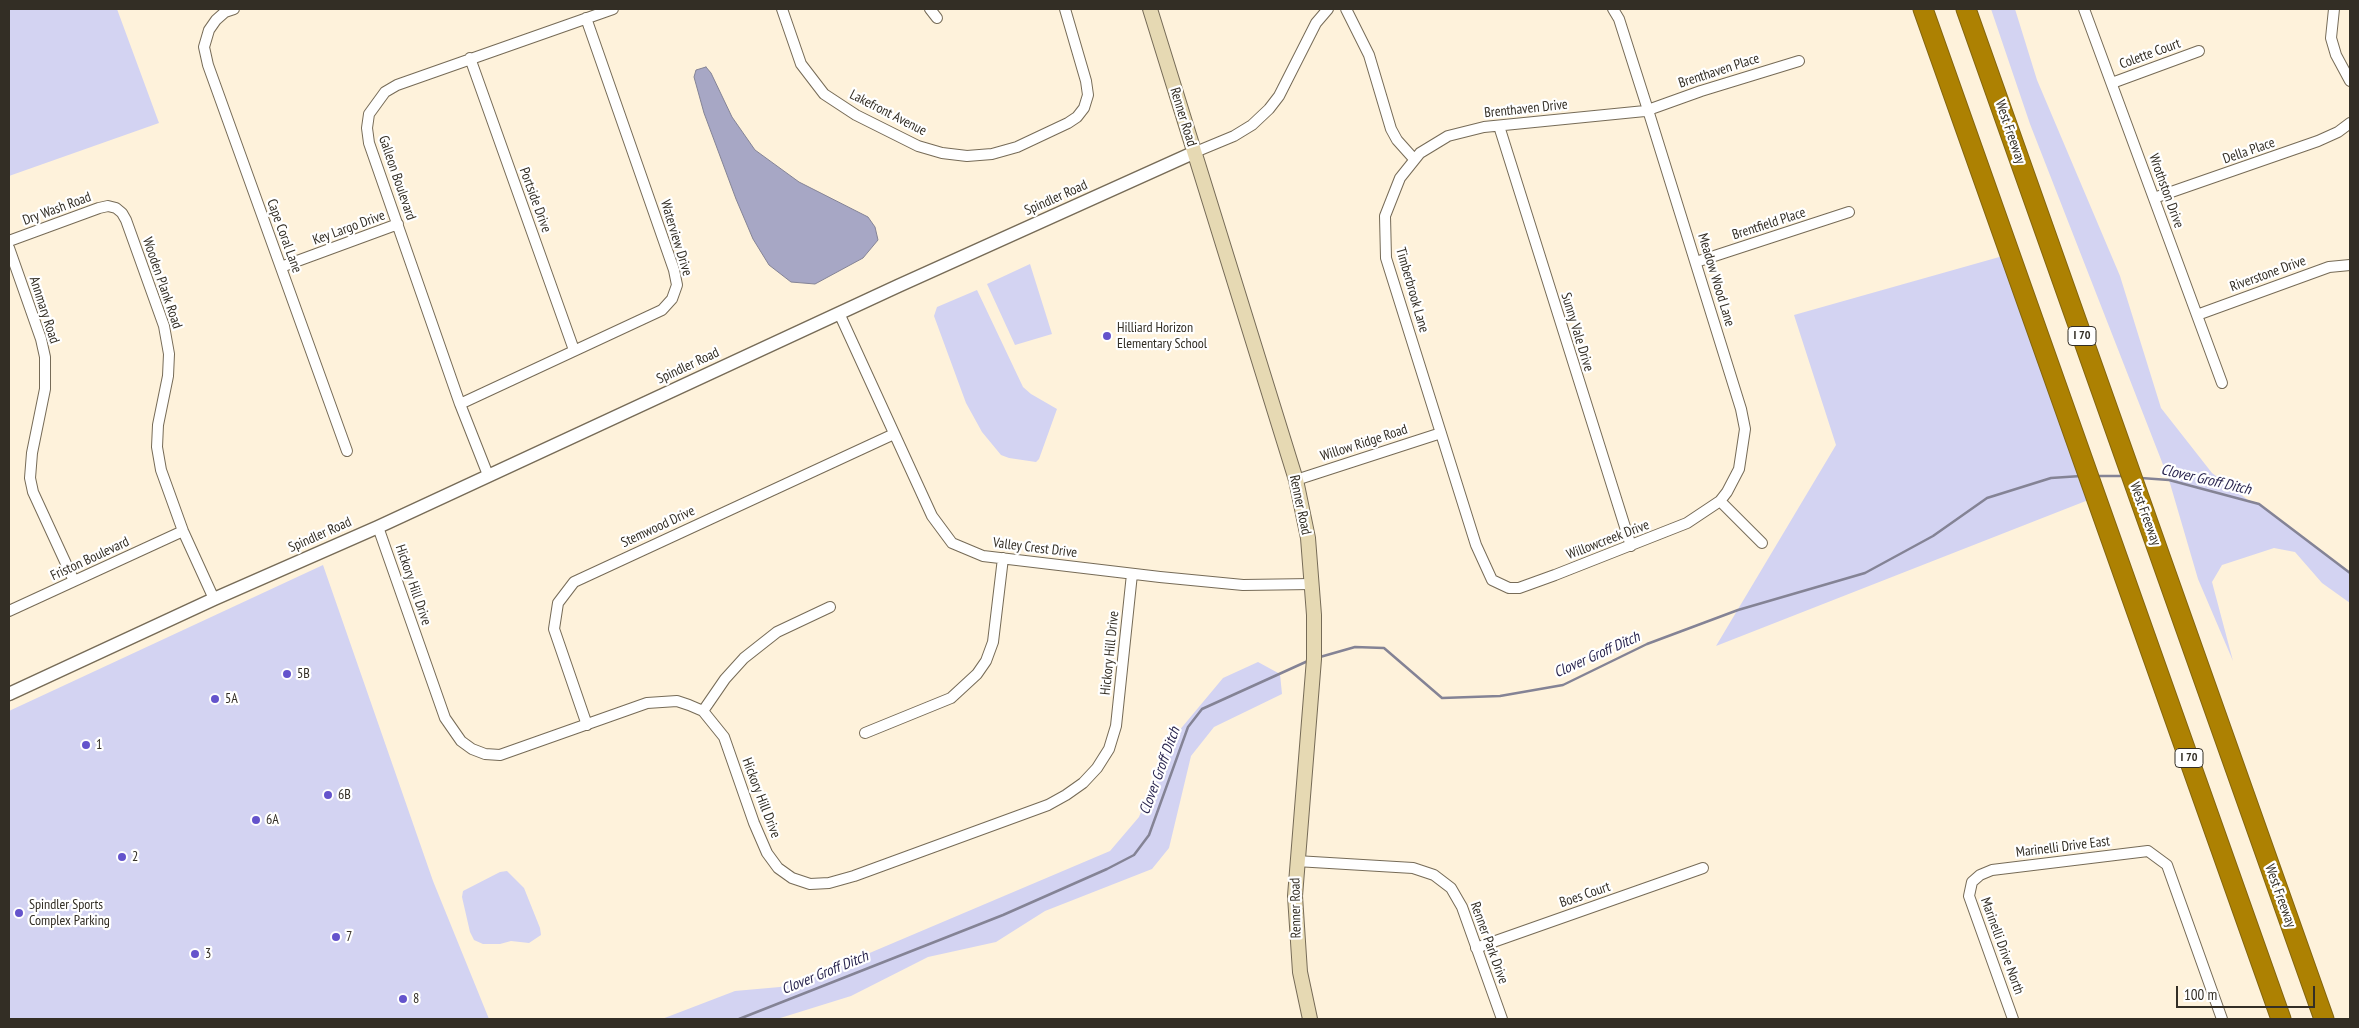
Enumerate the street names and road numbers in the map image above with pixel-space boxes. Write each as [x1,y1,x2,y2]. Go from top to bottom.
street label: Colette Court [2117,35,2183,73]
street label: Brenthaven Place [1676,50,1762,92]
street label: Lakefront Avenue [847,86,929,140]
street label: Renner Road [1166,86,1200,148]
street label: Brenthaven Drive [1483,96,1569,122]
street label: West Freeway [1991,98,2029,166]
street label: Galleon Boulevard [375,134,419,222]
street label: Della Place [2221,134,2277,168]
street label: Wrothston Drive [2145,152,2187,230]
street label: Portside Drive [515,165,555,235]
street label: Spindler Road [1022,177,1090,219]
street label: Dry Wash Road [20,189,94,229]
street label: Cape Coral Lane [263,197,305,275]
street label: Waterview Drive [656,198,696,278]
street label: Brentfield Place [1730,204,1808,244]
street label: Key Largo Drive [311,207,387,249]
street label: Meadow Wood Lane [1694,231,1738,329]
street label: Wooden Plank Road [139,235,185,331]
street label: Timberbrook Lane [1392,246,1432,334]
street label: Riverstone Drive [2228,252,2308,296]
street label: Annmary Road [25,274,63,346]
street label: Sunny Vale Drive [1557,291,1597,373]
road number: I 70 [2068,326,2096,346]
street label: Spindler Road [654,344,722,388]
street label: Willow Ridge Road [1318,421,1410,465]
street label: Renner Road [1285,474,1315,536]
street label: West Freeway [2126,480,2164,548]
street label: Stemwood Drive [619,503,697,551]
street label: Spindler Road [286,514,354,556]
street label: Willowcreek Drive [1564,517,1652,563]
street label: Friston Boulevard [48,533,132,585]
street label: Valley Crest Drive [992,535,1078,561]
street label: Hickory Hill Drive [391,542,435,628]
street label: Hickory Hill Drive [1097,610,1123,696]
road number: I 70 [2175,748,2203,768]
street label: Hickory Hill Drive [738,756,784,840]
street label: Marinelli Drive East [2015,833,2111,861]
street label: West Freeway [2261,862,2299,930]
street label: Renner Road [1287,877,1305,939]
street label: Boes Court [1558,879,1612,911]
street label: Marinelli Drive North [1977,895,2027,997]
street label: Renner Park Drive [1466,900,1512,986]

